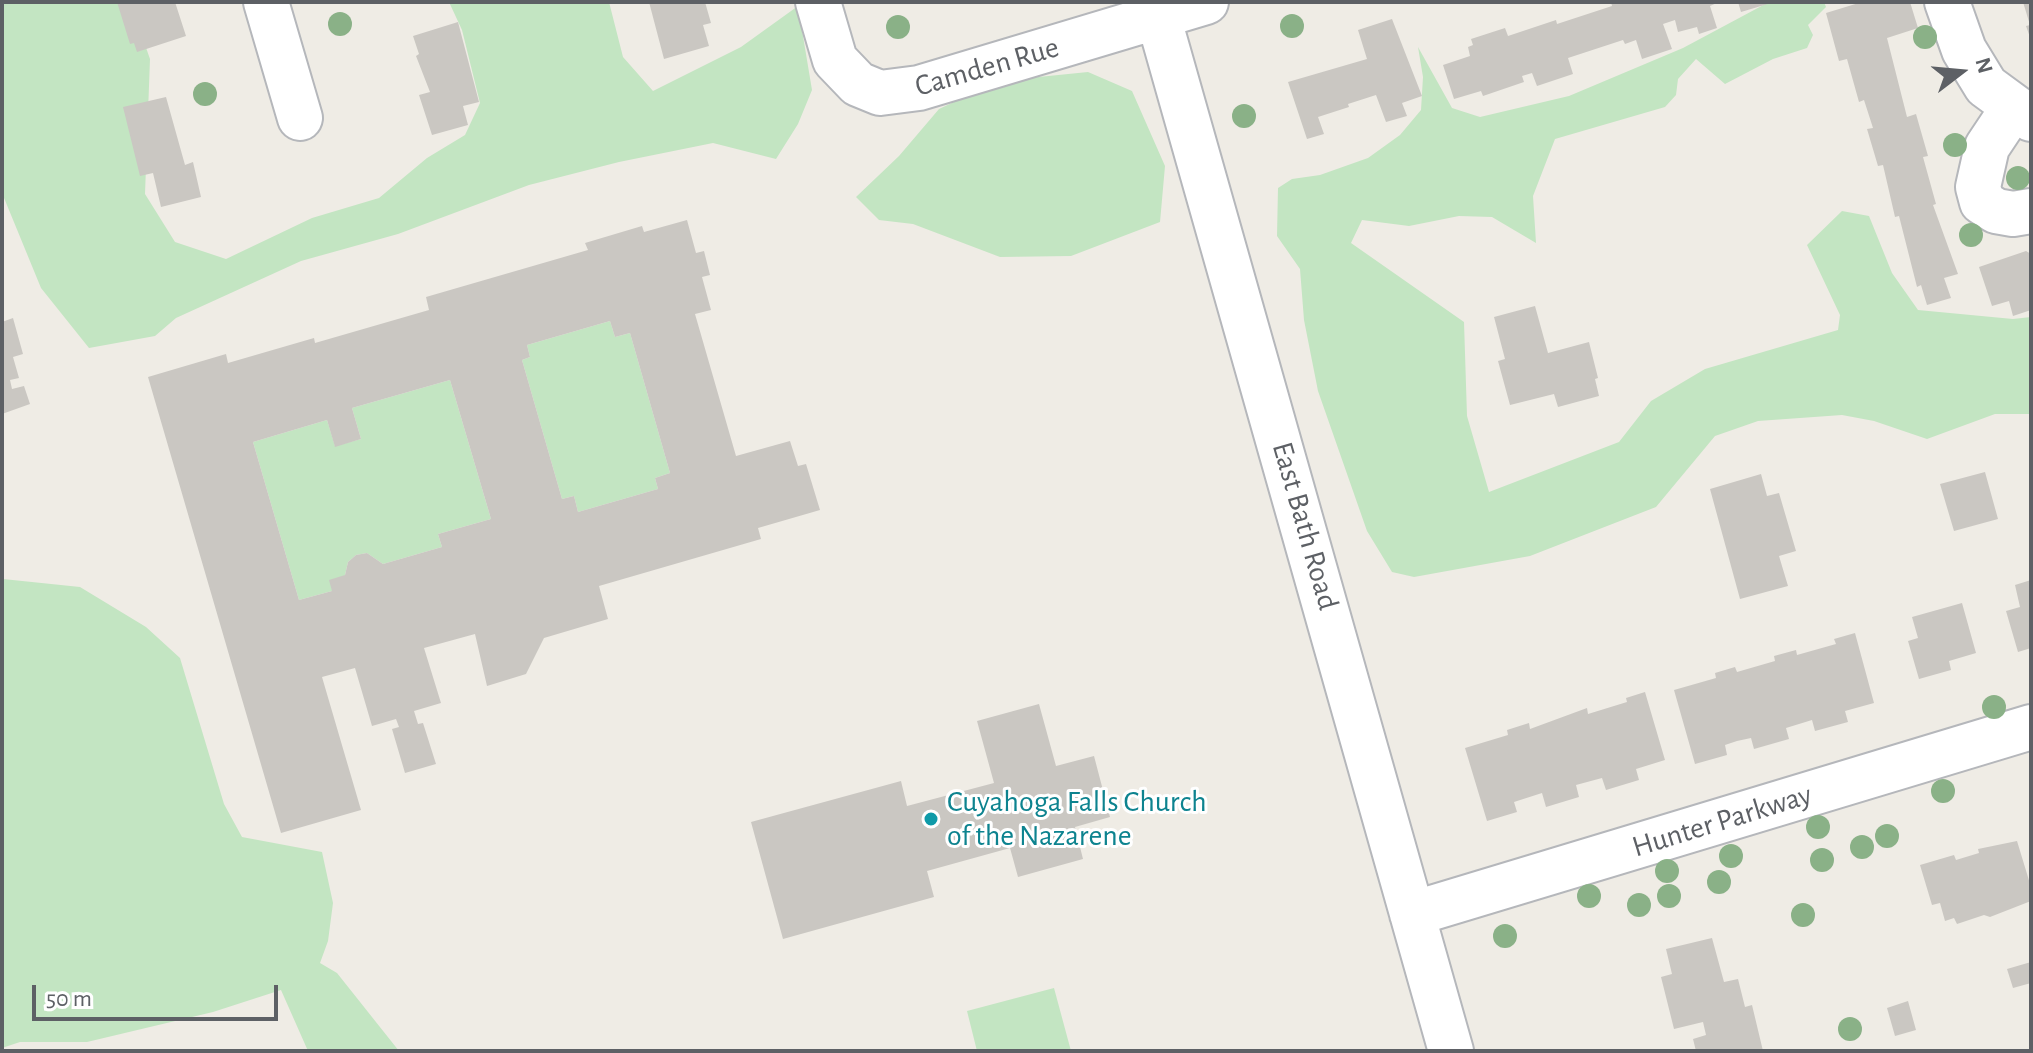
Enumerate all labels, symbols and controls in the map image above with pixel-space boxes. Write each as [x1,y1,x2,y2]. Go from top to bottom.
street label: Camden Rue [911,29,1063,105]
north arrow [1921,32,2001,112]
text: N [1971,55,1997,76]
street label: East Bath Road [1264,438,1346,614]
street label: Hunter Parkway [1628,777,1816,865]
place label: Cuyahoga Falls Church of the Nazarene [947,784,1207,854]
marker: Cuyahoga Falls Church of the Nazarene [922,810,940,828]
scale bar [36,969,282,1019]
text: 50 m [46,987,92,1011]

